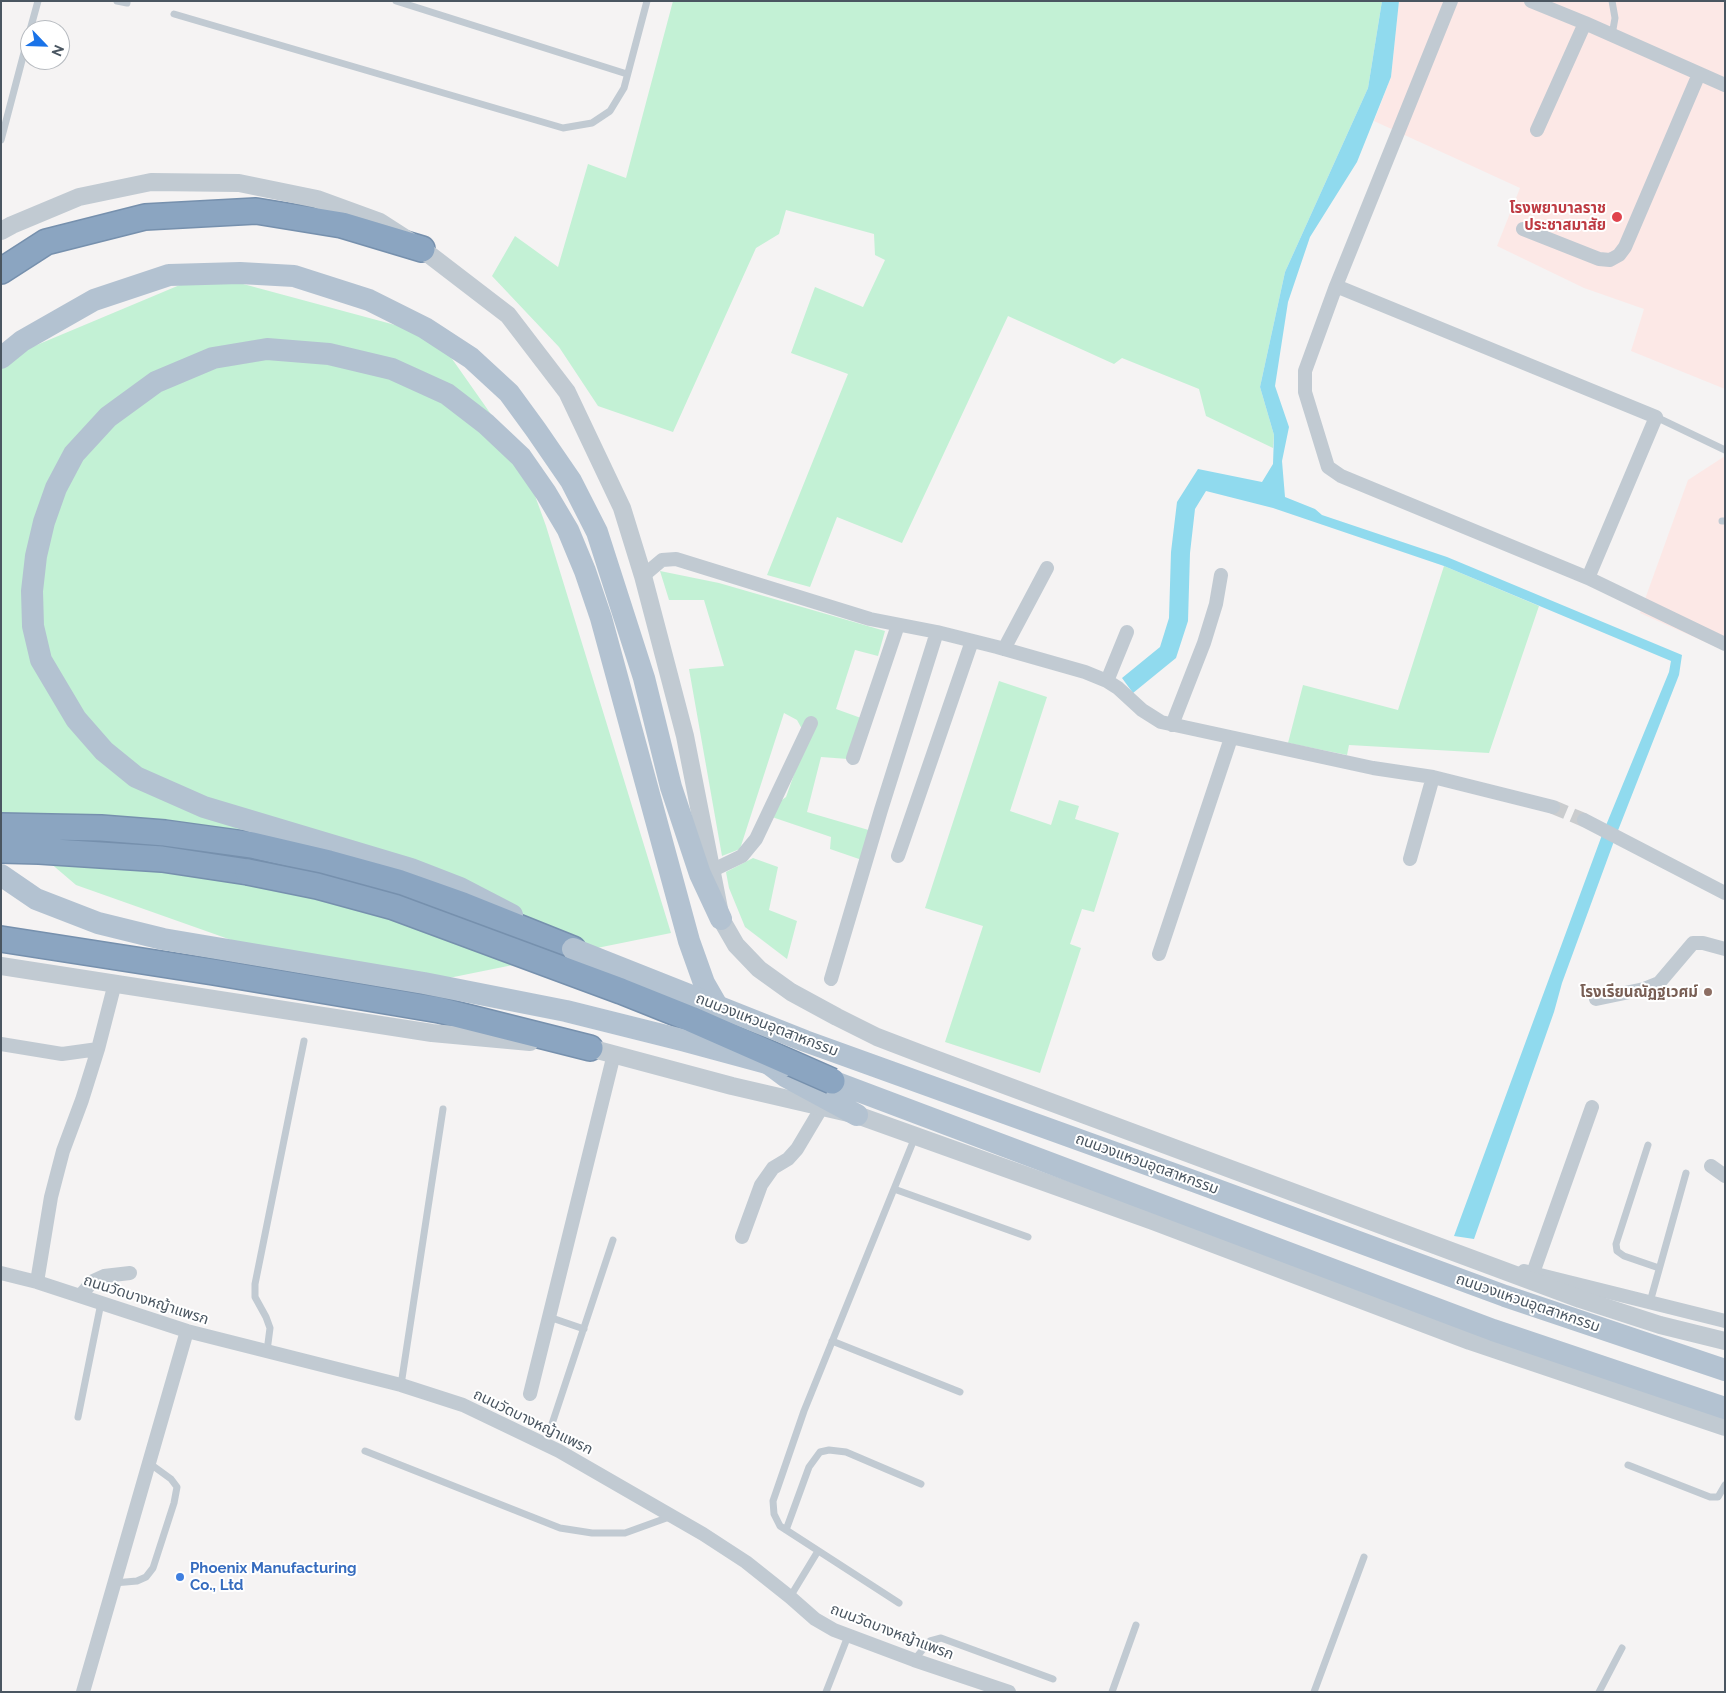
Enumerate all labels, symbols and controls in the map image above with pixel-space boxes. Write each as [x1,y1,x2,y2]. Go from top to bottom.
north arrow [20,20,70,70]
text: N [48,43,67,59]
place label: โรงพยาบาลราช ประชาสมาสัย [1509,199,1606,234]
marker: โรงพยาบาลราช ประชาสมาสัย [1610,210,1624,224]
place label: โรงเรียนณัฏฐเวศม์ [1580,983,1698,1001]
marker: โรงเรียนณัฏฐเวศม์ [1702,986,1714,998]
street label: ถนนวงแหวนอุตสาหกรรม [693,989,841,1061]
street label: ถนนวงแหวนอุตสาหกรรม [1073,1130,1221,1198]
street label: ถนนวงแหวนอุตสาหกรรม [1454,1270,1602,1336]
street label: ถนนวัดบางหญ้าแพรก [81,1271,211,1329]
street label: ถนนวัดบางหญ้าแพรก [470,1385,596,1459]
place label: Phoenix Manufacturing Co., Ltd [190,1559,357,1594]
marker: Phoenix Manufacturing Co., Ltd [174,1571,186,1583]
street label: ถนนวัดบางหญ้าแพรก [828,1600,956,1664]

